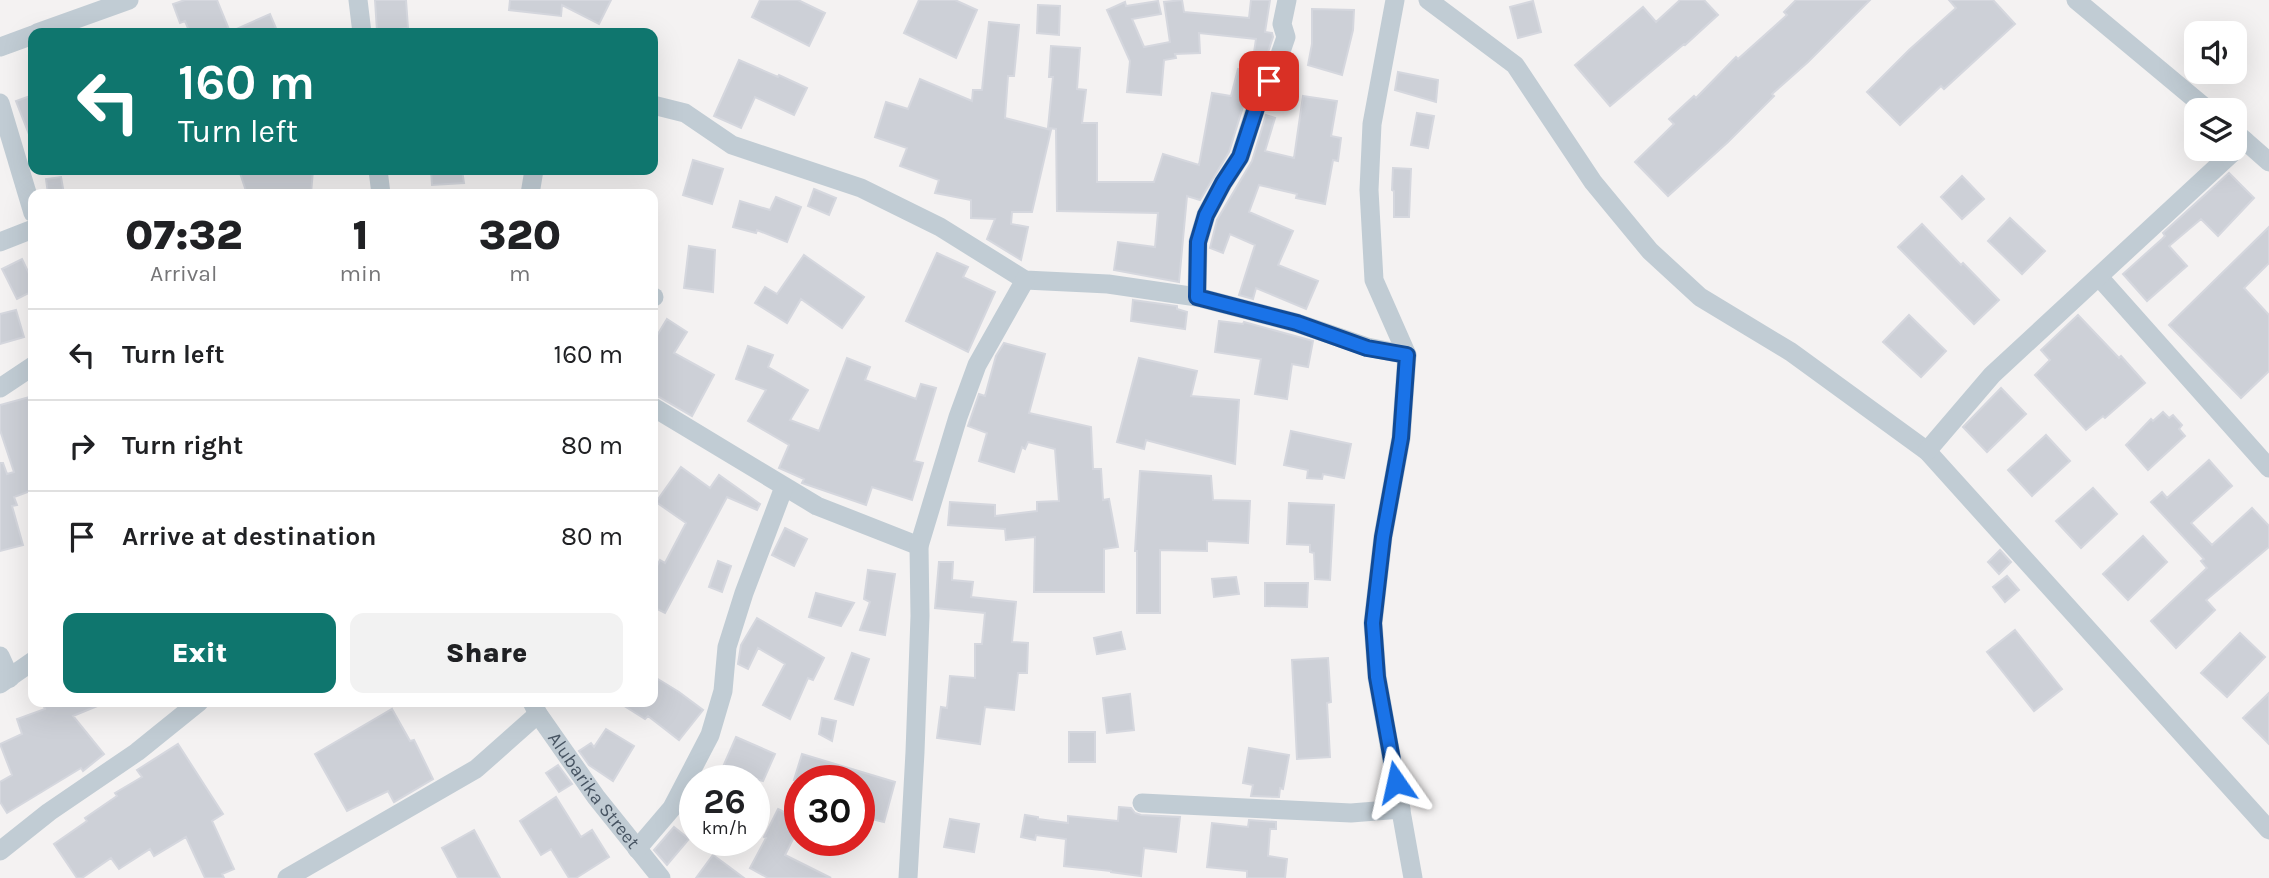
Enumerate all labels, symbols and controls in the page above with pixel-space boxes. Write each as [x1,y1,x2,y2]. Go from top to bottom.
map controls [2184,21,2247,161]
button: sound [2184,21,2247,84]
pin [1239,51,1299,111]
text: 160 m [178,54,315,111]
icon: left [63,56,154,147]
icon: arrive [1250,62,1288,100]
button: layers [2184,98,2247,161]
text: Turn left [178,113,298,150]
text: 07:32 [125,210,242,260]
text: 1 [353,210,369,260]
text: 320 [479,210,561,260]
text: Arrival [150,260,217,287]
text: min [339,260,382,287]
text: m [509,260,531,287]
icon: left [63,336,101,374]
text: Turn left [122,339,224,370]
text: 160 m [554,339,623,370]
icon: right [63,427,101,465]
text: Turn right [122,430,243,461]
text: 80 m [561,430,623,461]
icon: arrive [63,518,101,556]
text: Arrive at destination [122,521,376,552]
text: 80 m [561,521,623,552]
button: Exit [63,613,336,693]
button: Share [350,613,623,693]
street label: Alubarika Street [543,728,644,853]
position arrow [1359,745,1433,819]
speed limit sign: 30 [784,765,875,856]
text: 26 [703,781,746,822]
text: km/h [702,817,747,839]

